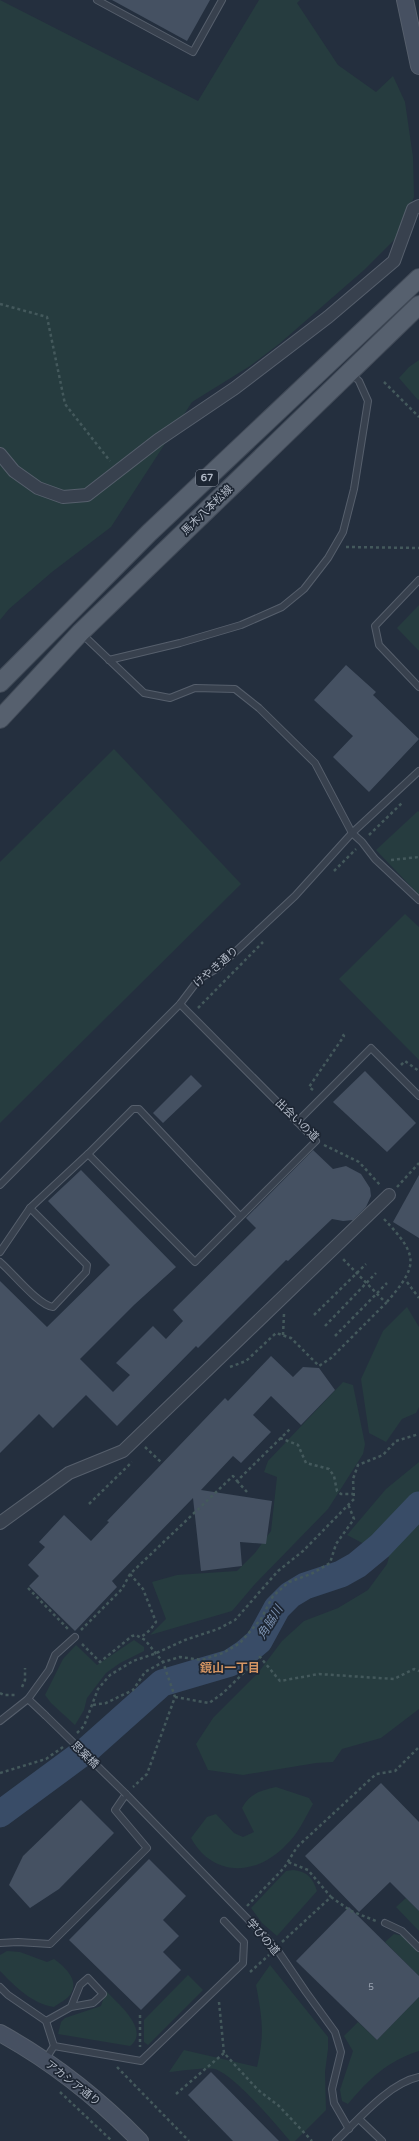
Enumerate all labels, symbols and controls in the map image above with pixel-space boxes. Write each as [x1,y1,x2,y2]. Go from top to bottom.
road number: 67 [196,470,218,486]
street label: 馬木八本松線 [179,482,235,538]
street label: けやき通り [191,944,241,990]
street label: 出会いの道 [273,1096,321,1144]
water label: 角脇川 [255,1601,287,1641]
district label: 鏡山一丁目 [199,1661,260,1675]
street label: 思案橋 [69,1739,101,1771]
street label: 学びの道 [244,1916,282,1958]
house number: 5 [368,1982,374,1993]
street label: アカシア通り [43,2058,103,2108]

